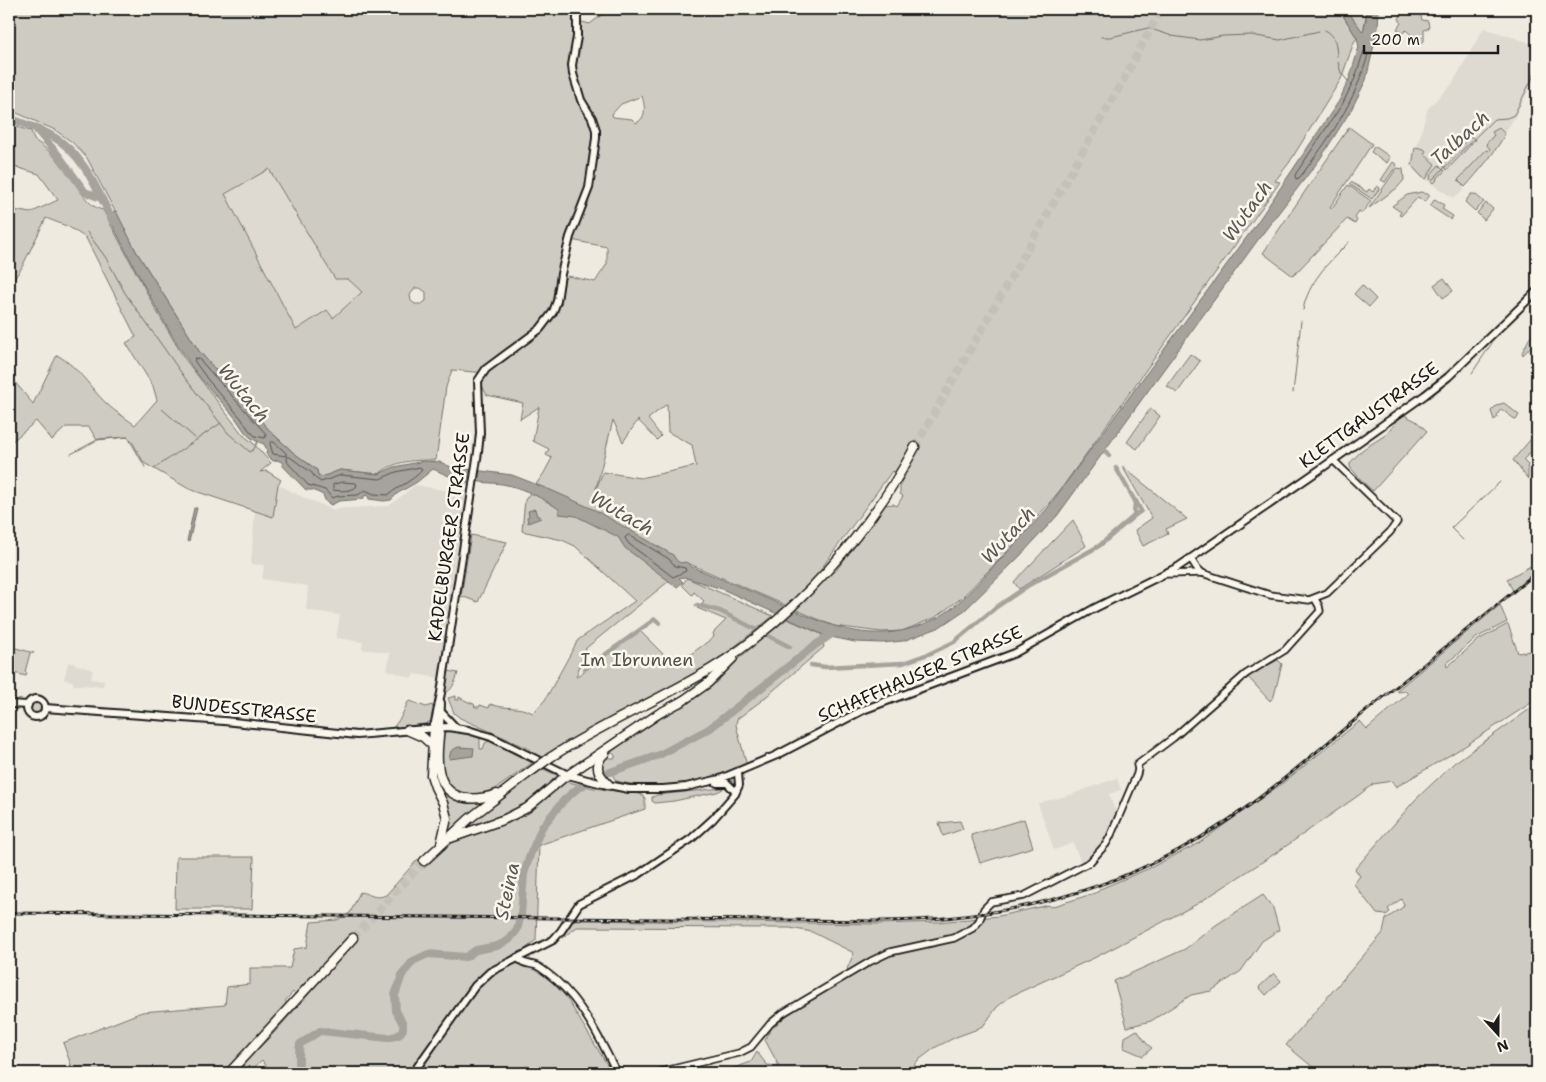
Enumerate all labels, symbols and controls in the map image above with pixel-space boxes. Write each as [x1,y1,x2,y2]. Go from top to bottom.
scale bar [1364,22,1497,54]
text: 200 m [1371,30,1420,50]
water label: Talbach [1425,105,1495,171]
water label: Wutach [1216,175,1278,247]
street label: KLETTGAUSTRASSE [1294,356,1444,474]
water label: Wutach [212,358,276,428]
street label: KADELBURGER STRASSE [422,431,476,643]
water label: Wutach [586,485,658,541]
water label: Wutach [975,501,1041,569]
street label: SCHAFFHAUSER STRASSE [814,620,1026,728]
park label: Im Ibrunnen [581,648,693,672]
street label: BUNDESSTRASSE [170,689,318,729]
water label: Steina [489,860,525,922]
north arrow [1474,1010,1524,1060]
text: N [1494,1036,1511,1057]

